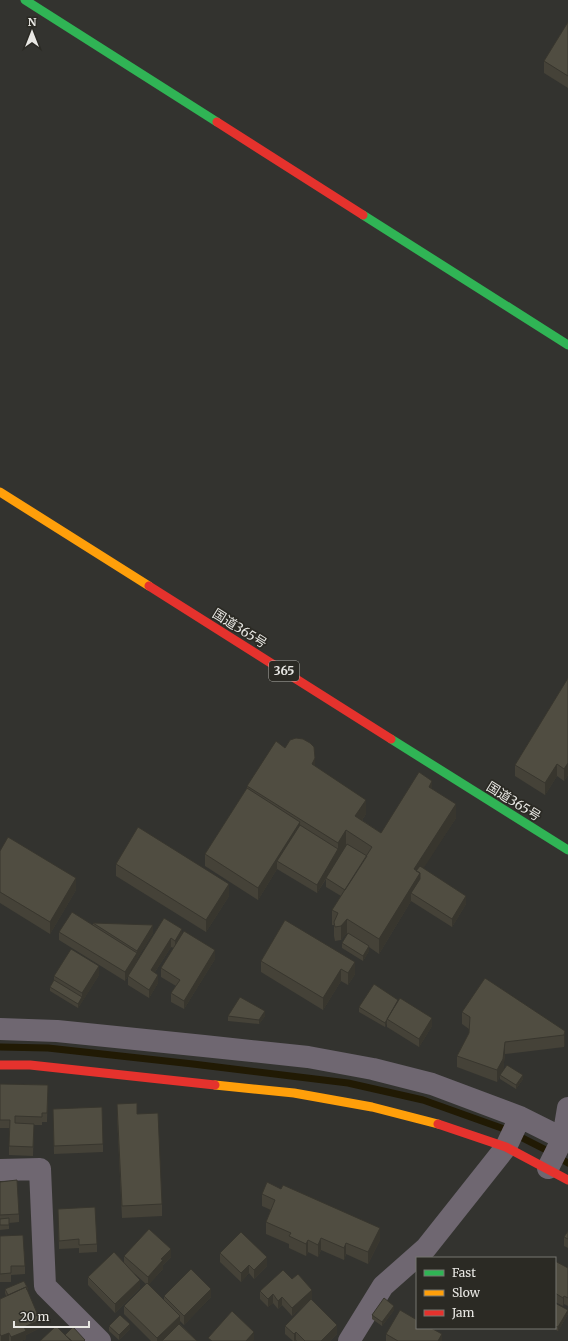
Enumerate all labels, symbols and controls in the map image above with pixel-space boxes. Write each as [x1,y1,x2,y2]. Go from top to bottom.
north arrow [12,12,52,52]
text: N [28,15,37,29]
street label: 国道365号 [209,605,270,652]
road number: 365 [269,661,299,681]
street label: 国道365号 [483,778,544,825]
legend [416,1257,556,1329]
text: Fast [452,1265,476,1280]
text: Slow [452,1285,481,1300]
scale bar [14,1303,89,1329]
text: Jam [451,1305,475,1320]
text: 20 m [20,1309,49,1324]

